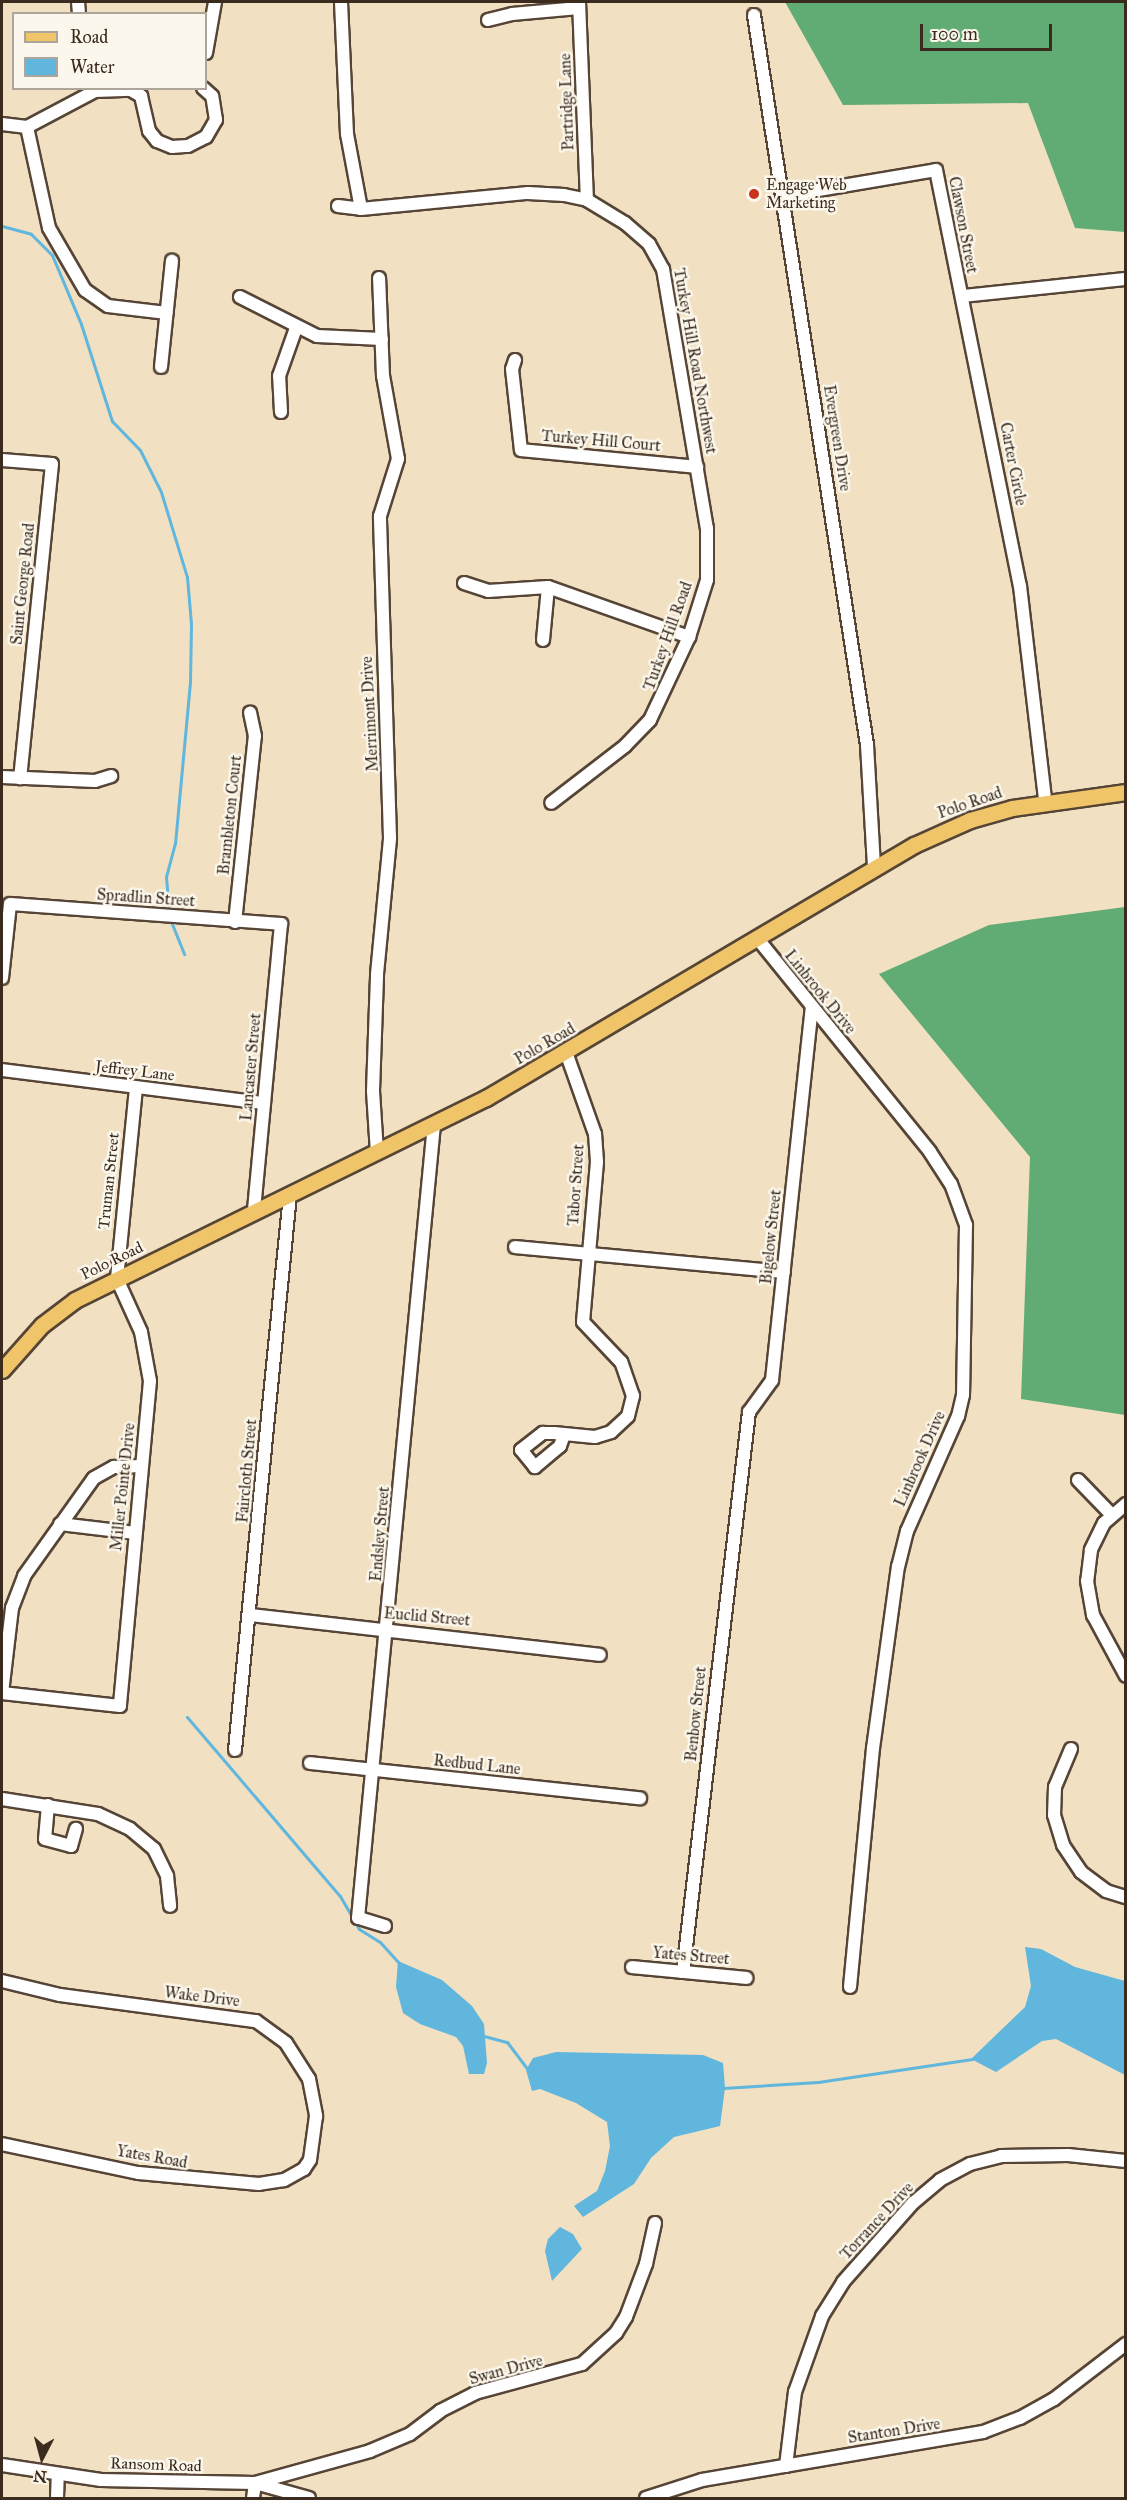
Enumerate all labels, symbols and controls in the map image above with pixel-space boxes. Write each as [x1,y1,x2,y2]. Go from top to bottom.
legend [12,12,207,90]
scale bar [923,12,1055,50]
text: 100 m [931,23,978,45]
text: Road [70,26,108,48]
street label: Partridge Lane [556,53,578,151]
text: Water [70,56,114,78]
place label: Engage Web Marketing [766,175,847,213]
street label: Clawson Street [944,175,982,275]
marker: Engage Web Marketing [747,187,761,201]
street label: Turkey Hill Road Northwest [669,267,721,455]
street label: Evergreen Drive [819,384,855,492]
street label: Carter Circle [996,421,1030,507]
street label: Turkey Hill Court [541,426,661,456]
street label: Saint George Road [7,522,39,646]
street label: Turkey Hill Road [639,579,697,693]
street label: Merrimont Drive [357,656,383,772]
street label: Brambleton Court [214,754,246,876]
street label: Polo Road [935,783,1005,823]
street label: Spradlin Street [96,885,196,911]
street label: Linbrook Drive [780,946,860,1038]
street label: Lancaster Street [237,1012,265,1122]
street label: Polo Road [511,1019,579,1069]
street label: Jeffrey Lane [94,1057,176,1085]
street label: Truman Street [94,1132,124,1230]
street label: Tabor Street [564,1144,588,1226]
street label: Bigelow Street [756,1189,786,1285]
street label: Polo Road [78,1238,146,1284]
street label: Linbrook Drive [890,1408,950,1510]
street label: Faircloth Street [233,1418,261,1524]
street label: Miller Pointe Drive [107,1422,139,1552]
street label: Endsley Street [366,1486,394,1582]
street label: Euclid Street [383,1604,471,1630]
street label: Benbow Street [681,1666,711,1762]
street label: Redbud Lane [433,1751,521,1779]
street label: Yates Street [652,1943,730,1969]
street label: Wake Drive [163,1983,241,2011]
street label: Yates Road [115,2141,189,2173]
street label: Torrance Drive [836,2178,918,2264]
street label: Swan Drive [467,2351,545,2389]
street label: Stanton Drive [846,2414,942,2448]
north arrow [12,2428,72,2488]
street label: Ransom Road [110,2454,202,2476]
text: N [32,2466,48,2487]

